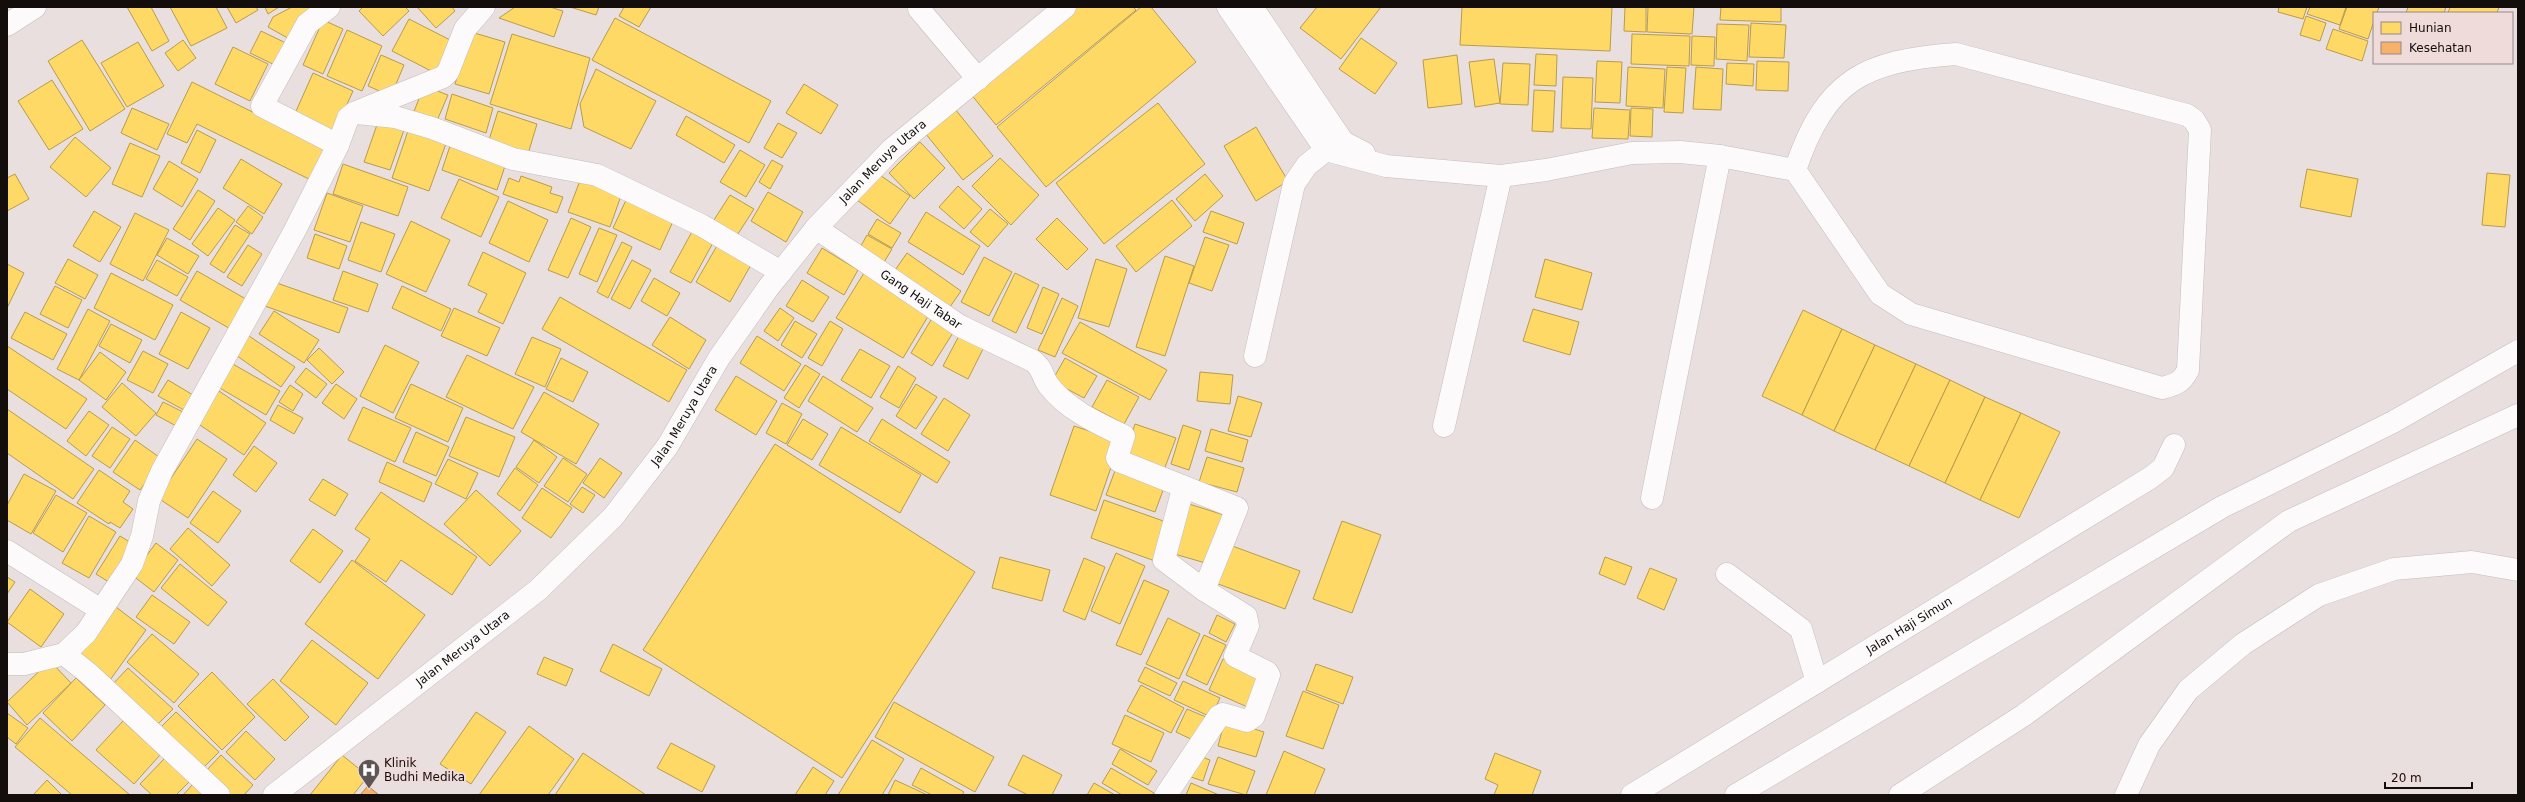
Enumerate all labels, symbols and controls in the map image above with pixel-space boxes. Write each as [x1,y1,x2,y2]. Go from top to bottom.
legend [2373,12,2513,64]
text: Hunian [2409,21,2452,35]
text: Kesehatan [2409,41,2472,55]
street label: Jalan Meruya Utara [836,117,929,207]
street label: Gang Haji Tabar [878,267,964,332]
street label: Jalan Meruya Utara [648,363,720,469]
street label: Jalan Haji Simun [1863,594,1955,657]
street label: Jalan Meruya Utara [412,608,512,690]
place label: Klinik Budhi Medika [384,756,465,784]
hospital icon: Klinik Budhi Medika [356,757,382,790]
scale bar [2385,764,2472,790]
text: 20 m [2391,771,2422,785]

